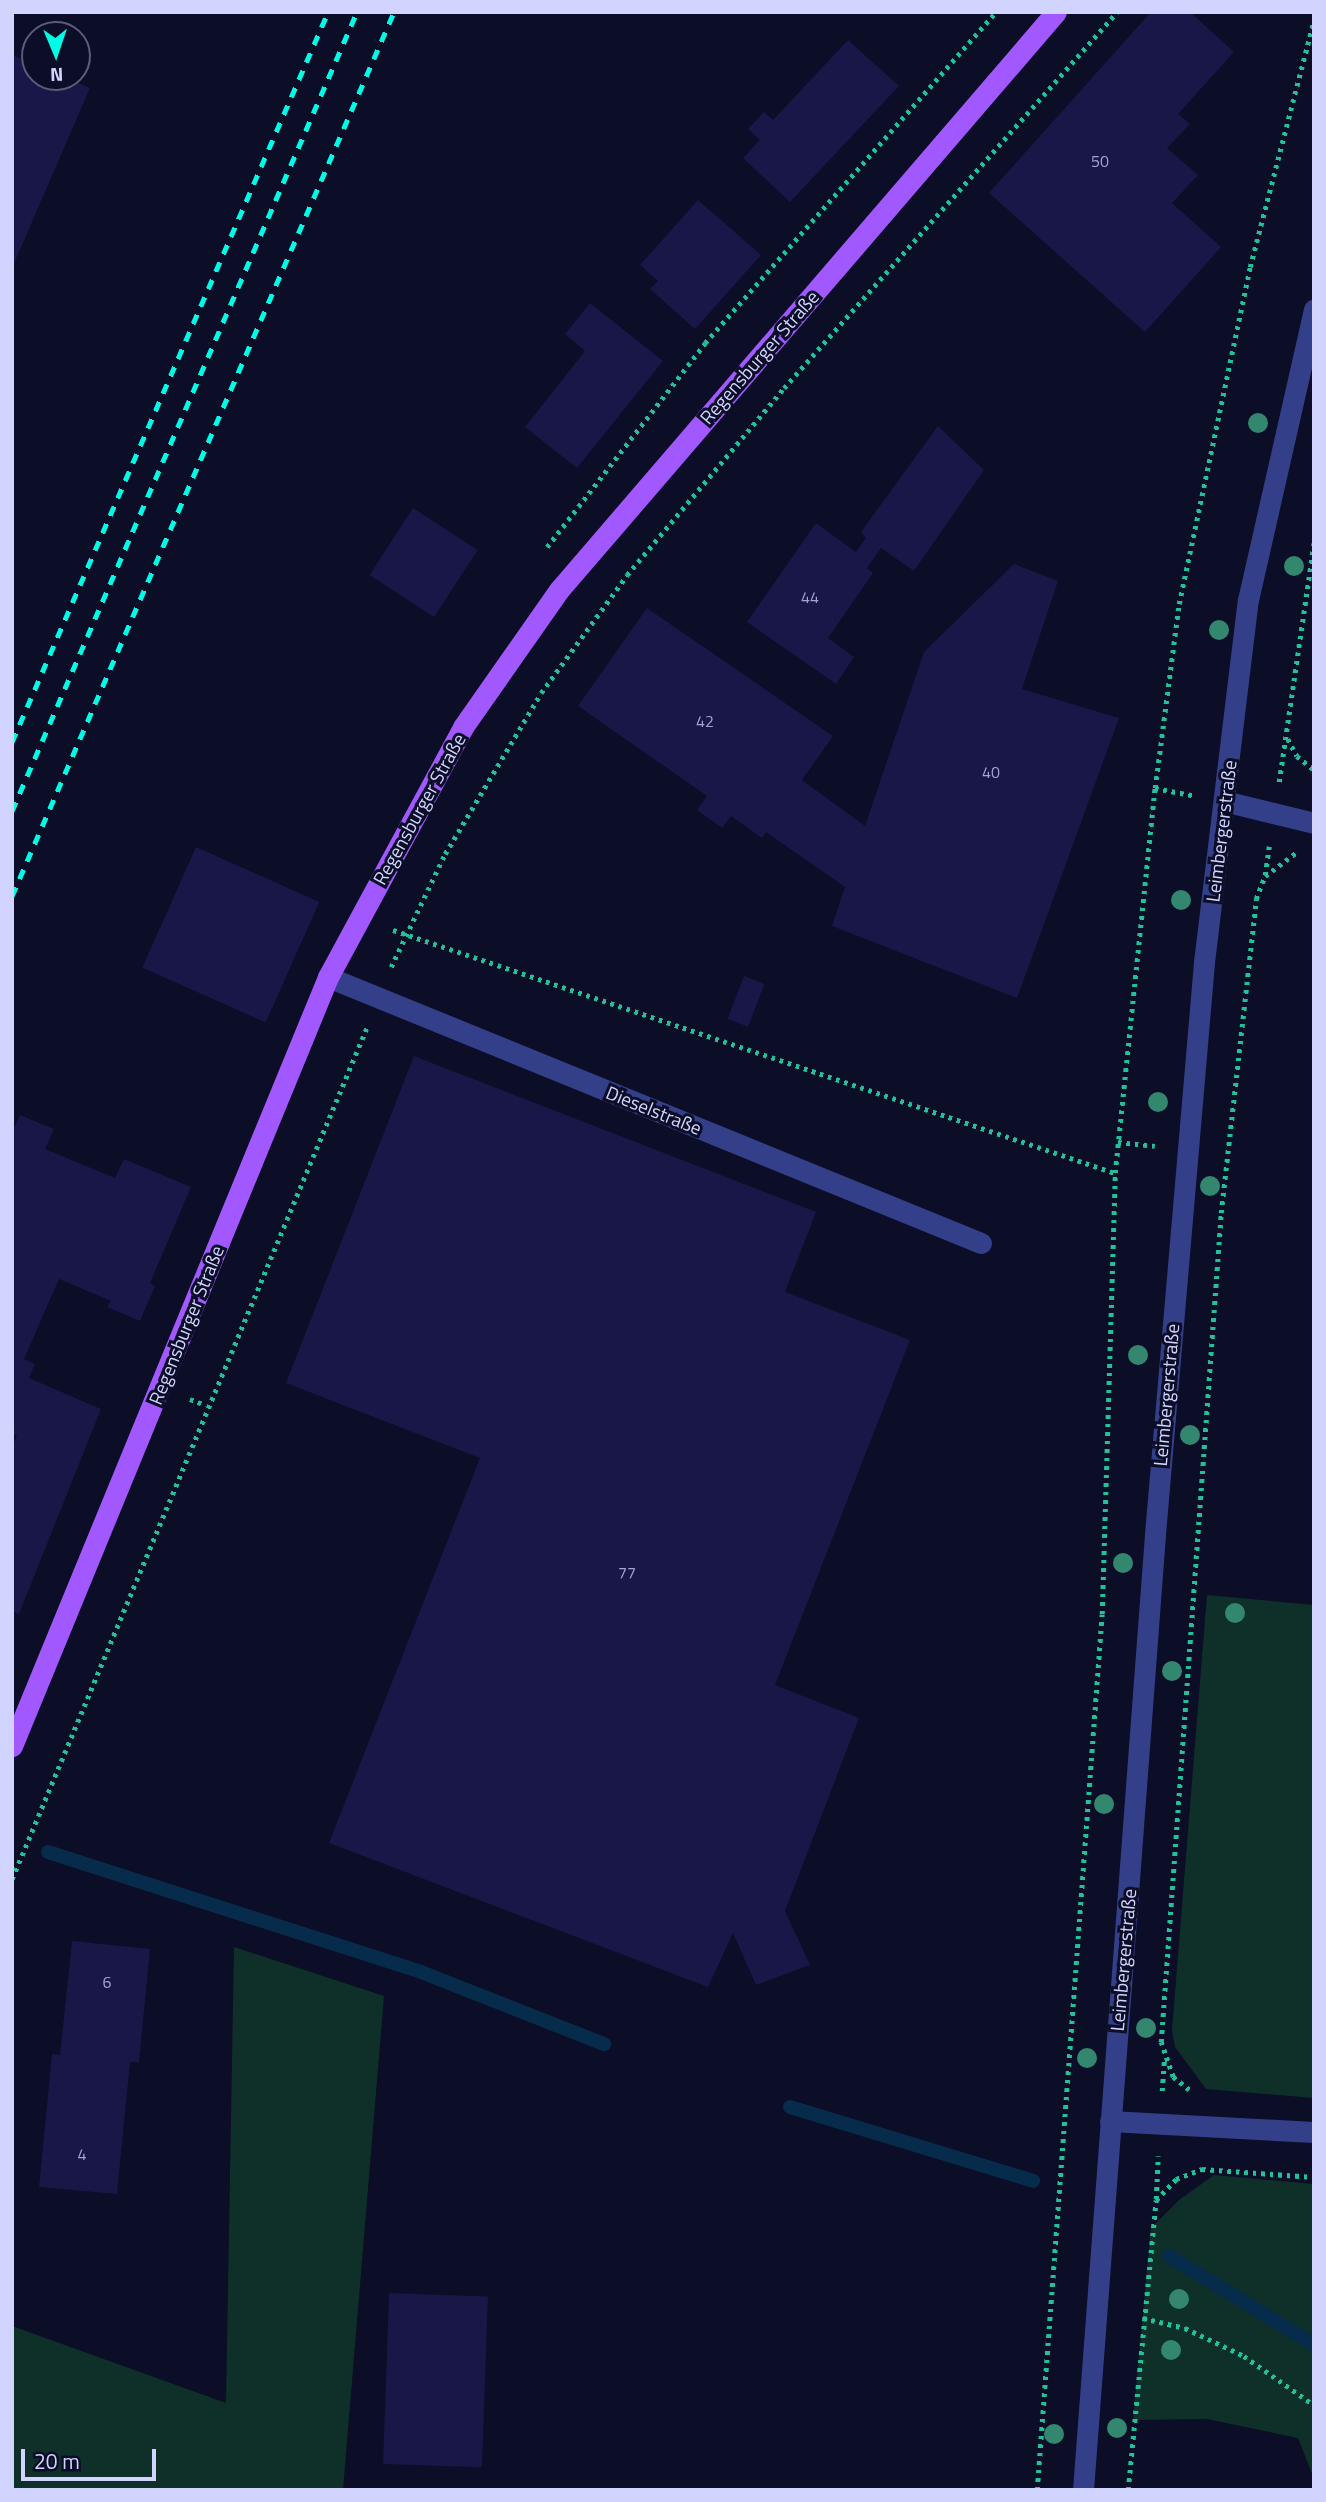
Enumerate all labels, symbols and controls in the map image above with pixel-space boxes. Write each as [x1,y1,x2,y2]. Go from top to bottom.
north arrow [21,21,91,91]
text: N [50,61,64,90]
house number: 50 [1091,151,1109,171]
street label: Regensburger Straße [695,286,823,428]
house number: 44 [801,587,819,607]
house number: 42 [696,711,714,731]
street label: Regensburger Straße [368,729,470,889]
street label: Leimbergerstraße [1201,759,1241,903]
house number: 40 [982,762,1000,782]
street label: Dieselstraße [603,1081,705,1139]
street label: Regensburger Straße [144,1242,228,1408]
street label: Leimbergerstraße [1148,1323,1184,1467]
house number: 77 [618,1562,636,1582]
street label: Leimbergerstraße [1105,1888,1141,2032]
house number: 6 [103,1972,111,1992]
house number: 4 [78,2144,86,2164]
scale bar [24,2436,159,2480]
text: 20 m [34,2445,80,2477]

